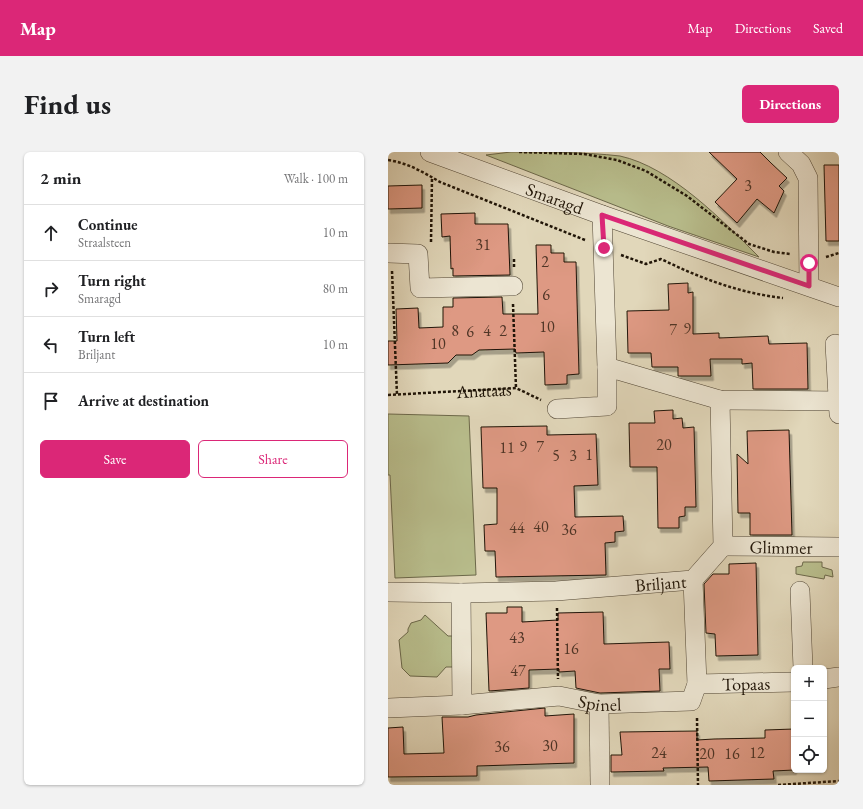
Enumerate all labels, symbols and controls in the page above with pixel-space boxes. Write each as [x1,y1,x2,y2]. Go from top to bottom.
text: Map [20,16,56,41]
text: Map [687,19,713,37]
text: Directions [735,19,791,37]
text: Saved [813,19,843,37]
button: Directions [742,85,839,123]
text: Find us [24,86,111,122]
text: 2 min [40,167,81,189]
text: Walk · 100 m [284,170,348,187]
house number: 3 [744,175,752,196]
street label: Smaragd [523,177,588,219]
text: Continue [78,215,138,234]
icon: ahead [40,222,62,244]
text: 10 m [323,224,348,241]
text: Straalsteen [78,234,131,251]
house number: 31 [475,234,491,255]
route end [595,239,613,257]
house number: 2 [541,251,549,272]
route start [800,254,818,272]
text: Turn right [78,271,146,290]
icon: right [40,278,62,300]
text: 80 m [323,280,348,297]
house number: 6 [542,284,550,305]
text: Smaragd [78,290,121,307]
house number: 10 [539,316,555,337]
house number: 9 [683,318,691,339]
house number: 7 [669,319,677,340]
house number: 8 [451,320,459,341]
house number: 4 [483,320,491,341]
house number: 2 [499,320,507,341]
house number: 6 [466,321,474,342]
text: Turn left [78,327,135,346]
house number: 10 [430,333,446,354]
icon: left [40,334,62,356]
text: 10 m [323,336,348,353]
text: Briljant [78,346,115,363]
street label: Anataas [455,377,512,403]
icon: arrive [40,390,62,412]
text: Arrive at destination [78,391,209,410]
house number: 20 [656,434,672,455]
house number: 9 [519,436,527,457]
house number: 7 [536,436,544,457]
house number: 11 [499,437,515,458]
button: Save [40,440,190,478]
button: Share [198,440,348,478]
house number: 1 [585,444,593,465]
house number: 5 [552,445,560,466]
house number: 3 [569,445,577,466]
house number: 40 [533,516,549,537]
house number: 44 [509,517,525,538]
house number: 36 [561,519,577,540]
street label: Glimmer [749,535,813,558]
street label: Briljant [634,569,688,596]
house number: 43 [509,627,525,648]
house number: 16 [563,638,579,659]
house number: 47 [510,660,526,681]
map controls [791,665,827,773]
button: + [791,665,827,701]
street label: Topaas [722,671,771,695]
street label: Spinel [576,689,622,716]
button: − [791,701,827,737]
house number: 30 [542,735,558,756]
house number: 36 [494,736,510,757]
button: locate [791,737,827,773]
house number: 24 [651,742,667,763]
house number: 12 [749,742,765,763]
house number: 20 [699,743,715,764]
house number: 16 [724,743,740,764]

